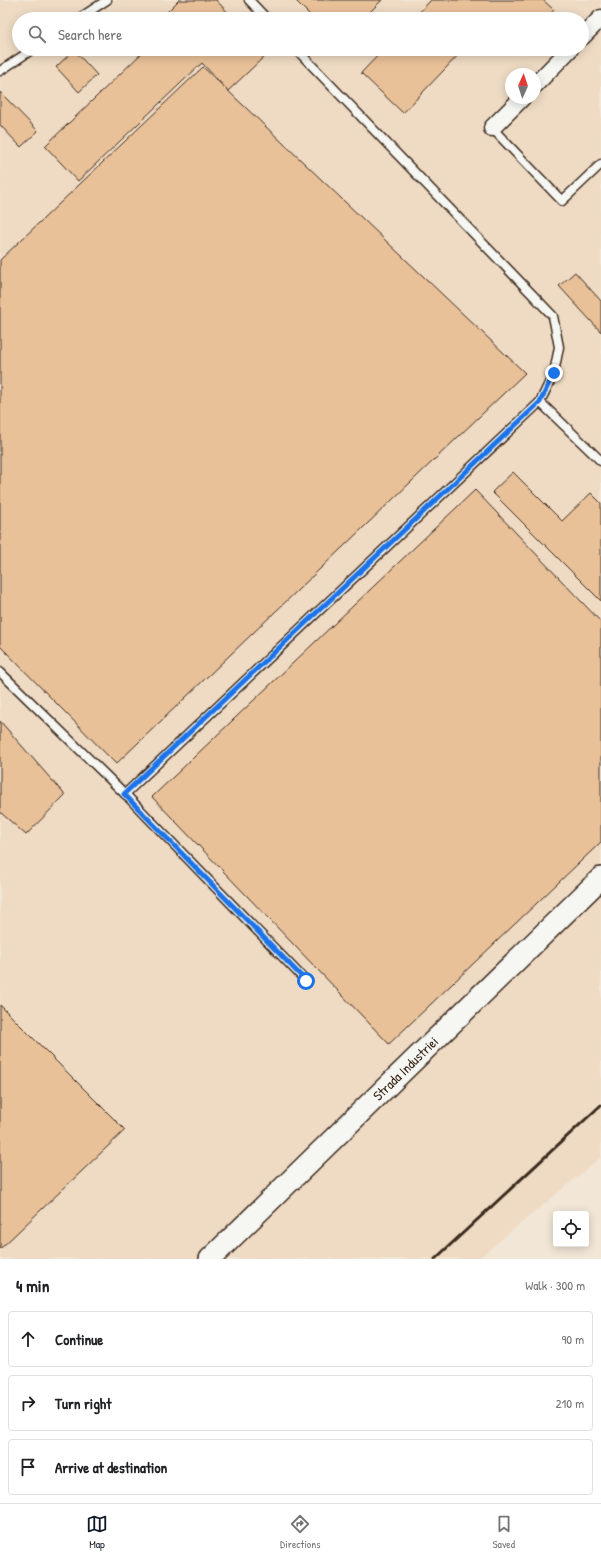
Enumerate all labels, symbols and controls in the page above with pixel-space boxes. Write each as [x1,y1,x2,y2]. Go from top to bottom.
search box [12,12,589,56]
icon: search [26,23,48,45]
text: Search here [58,24,122,45]
north arrow [505,68,541,104]
route end [545,364,563,382]
route start [297,972,315,990]
street label: Strada Industriei [368,1032,442,1104]
map controls [553,1211,589,1247]
button: locate [553,1211,589,1247]
text: 4 min [16,1274,49,1297]
text: Walk · 300 m [525,1276,585,1294]
icon: ahead [17,1328,39,1350]
text: Continue [55,1329,103,1350]
text: 90 m [562,1330,584,1348]
icon: right [17,1392,39,1414]
text: Turn right [55,1393,111,1414]
text: 210 m [556,1394,584,1412]
icon: arrive [17,1456,39,1478]
text: Arrive at destination [55,1457,167,1478]
tab: Map [86,1513,108,1551]
tab: Directions [280,1513,321,1551]
tab: Saved [493,1513,515,1551]

